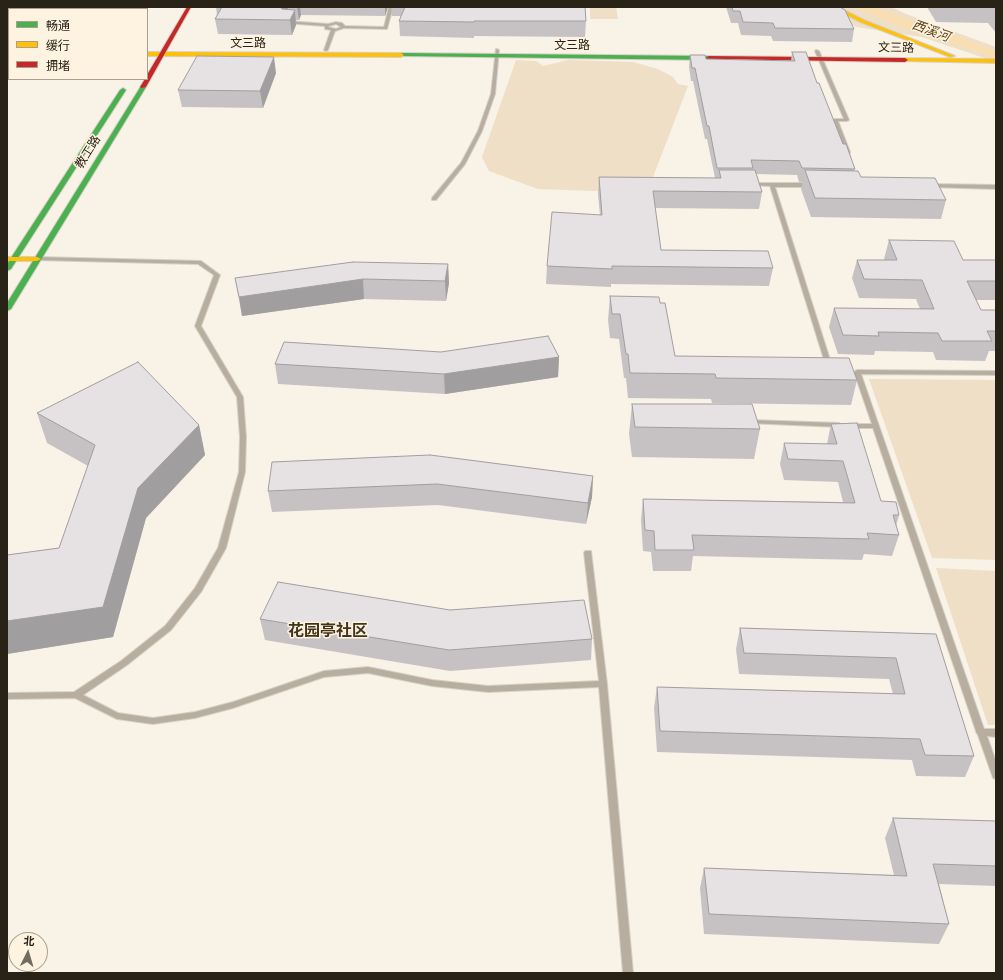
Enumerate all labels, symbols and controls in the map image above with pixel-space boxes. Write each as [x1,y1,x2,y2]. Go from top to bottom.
legend [8,8,148,80]
water label: 西溪河 [910,17,952,45]
text: 畅通 [46,18,70,33]
street label: 文三路 [230,36,266,50]
text: 缓行 [46,38,70,53]
street label: 文三路 [554,38,590,52]
street label: 文三路 [878,40,914,56]
text: 拥堵 [46,58,70,73]
street label: 教工路 [72,133,104,171]
district label: 花园亭社区 [288,621,368,641]
north arrow [8,932,48,972]
text: 北 [23,934,35,948]

